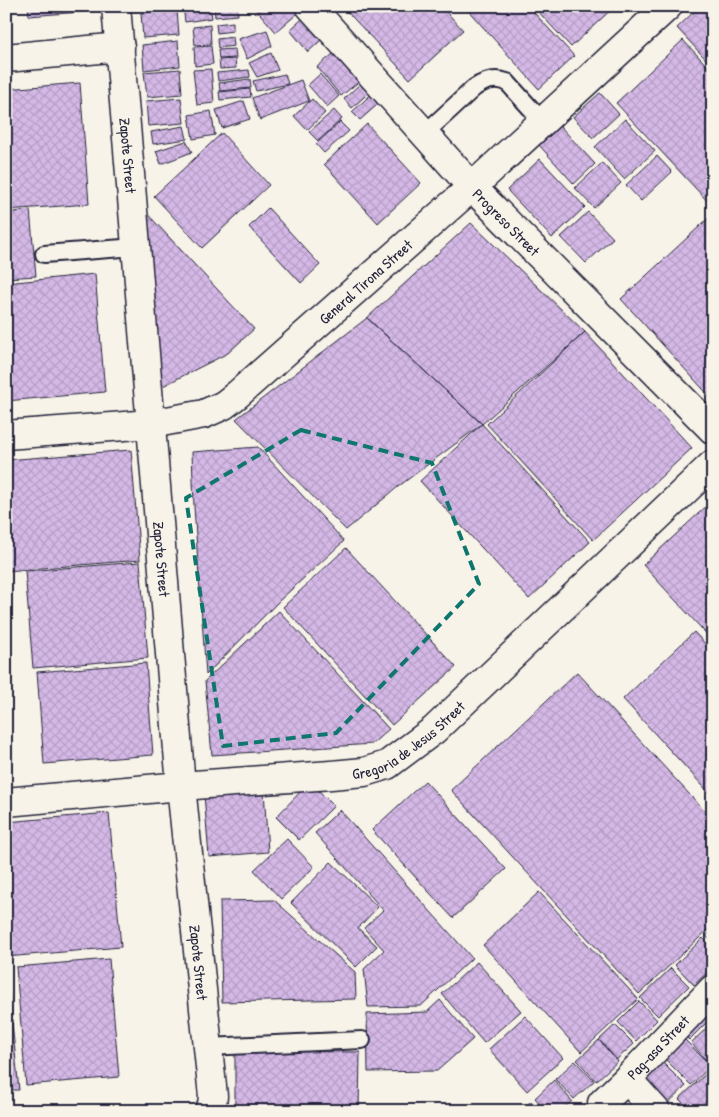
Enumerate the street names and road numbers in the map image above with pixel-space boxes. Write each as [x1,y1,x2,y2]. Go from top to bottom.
street label: Zapote Street [115,117,142,195]
street label: Progreso Street [468,183,546,261]
street label: General Tirona Street [314,234,417,329]
street label: Zapote Street [148,521,176,598]
street label: Gregoria de Jesus Street [351,695,470,784]
street label: Zapote Street [185,924,214,1002]
street label: Pag-asa Street [622,1009,694,1084]

